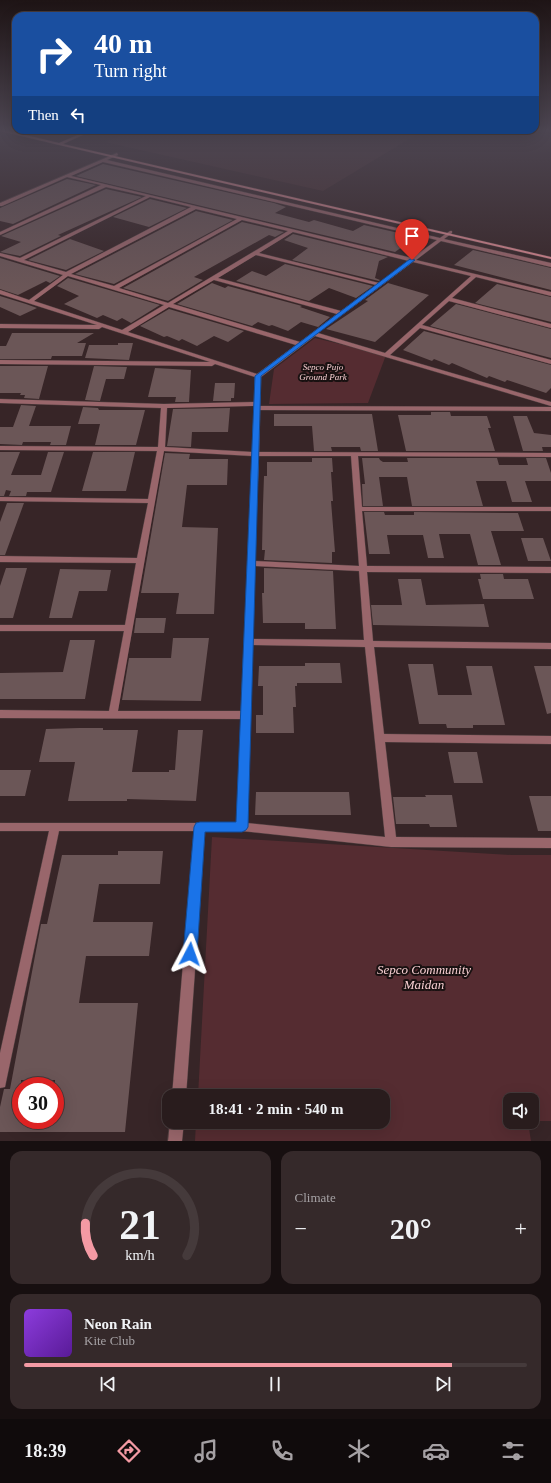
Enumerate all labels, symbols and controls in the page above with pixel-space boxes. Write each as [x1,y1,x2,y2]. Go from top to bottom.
icon: right [28,28,80,80]
text: 40 m [94,28,152,59]
text: Turn right [94,61,167,81]
icon: left [67,104,89,126]
text: Then [28,107,59,123]
pin [395,219,429,260]
icon: arrive [401,225,423,247]
park label: Sepco Pujo Ground Park [299,362,348,382]
position arrow [169,933,211,975]
park label: Sepco Community Maidan [377,962,471,992]
speed limit sign: 30 [12,1077,64,1129]
map controls [503,1093,539,1129]
button: sound [503,1093,539,1129]
text: 18:41 · 2 min · 540 m [209,1101,344,1117]
text: Climate [295,1190,336,1205]
text: 21 [119,1201,161,1247]
text: 20° [390,1212,432,1245]
text: − [295,1216,307,1241]
text: + [515,1216,527,1241]
text: km/h [126,1246,155,1262]
text: Neon Rain [84,1316,152,1332]
text: Kite Club [84,1333,135,1348]
icon: previous [97,1373,119,1395]
icon: pause [264,1373,286,1395]
icon: next [432,1373,454,1395]
icon: directions [115,1437,143,1465]
icon: music [192,1437,220,1465]
icon: phone [268,1437,296,1465]
icon: climate [345,1437,373,1465]
icon: car [422,1437,450,1465]
icon: filters [499,1437,527,1465]
text: 18:39 [24,1441,66,1461]

